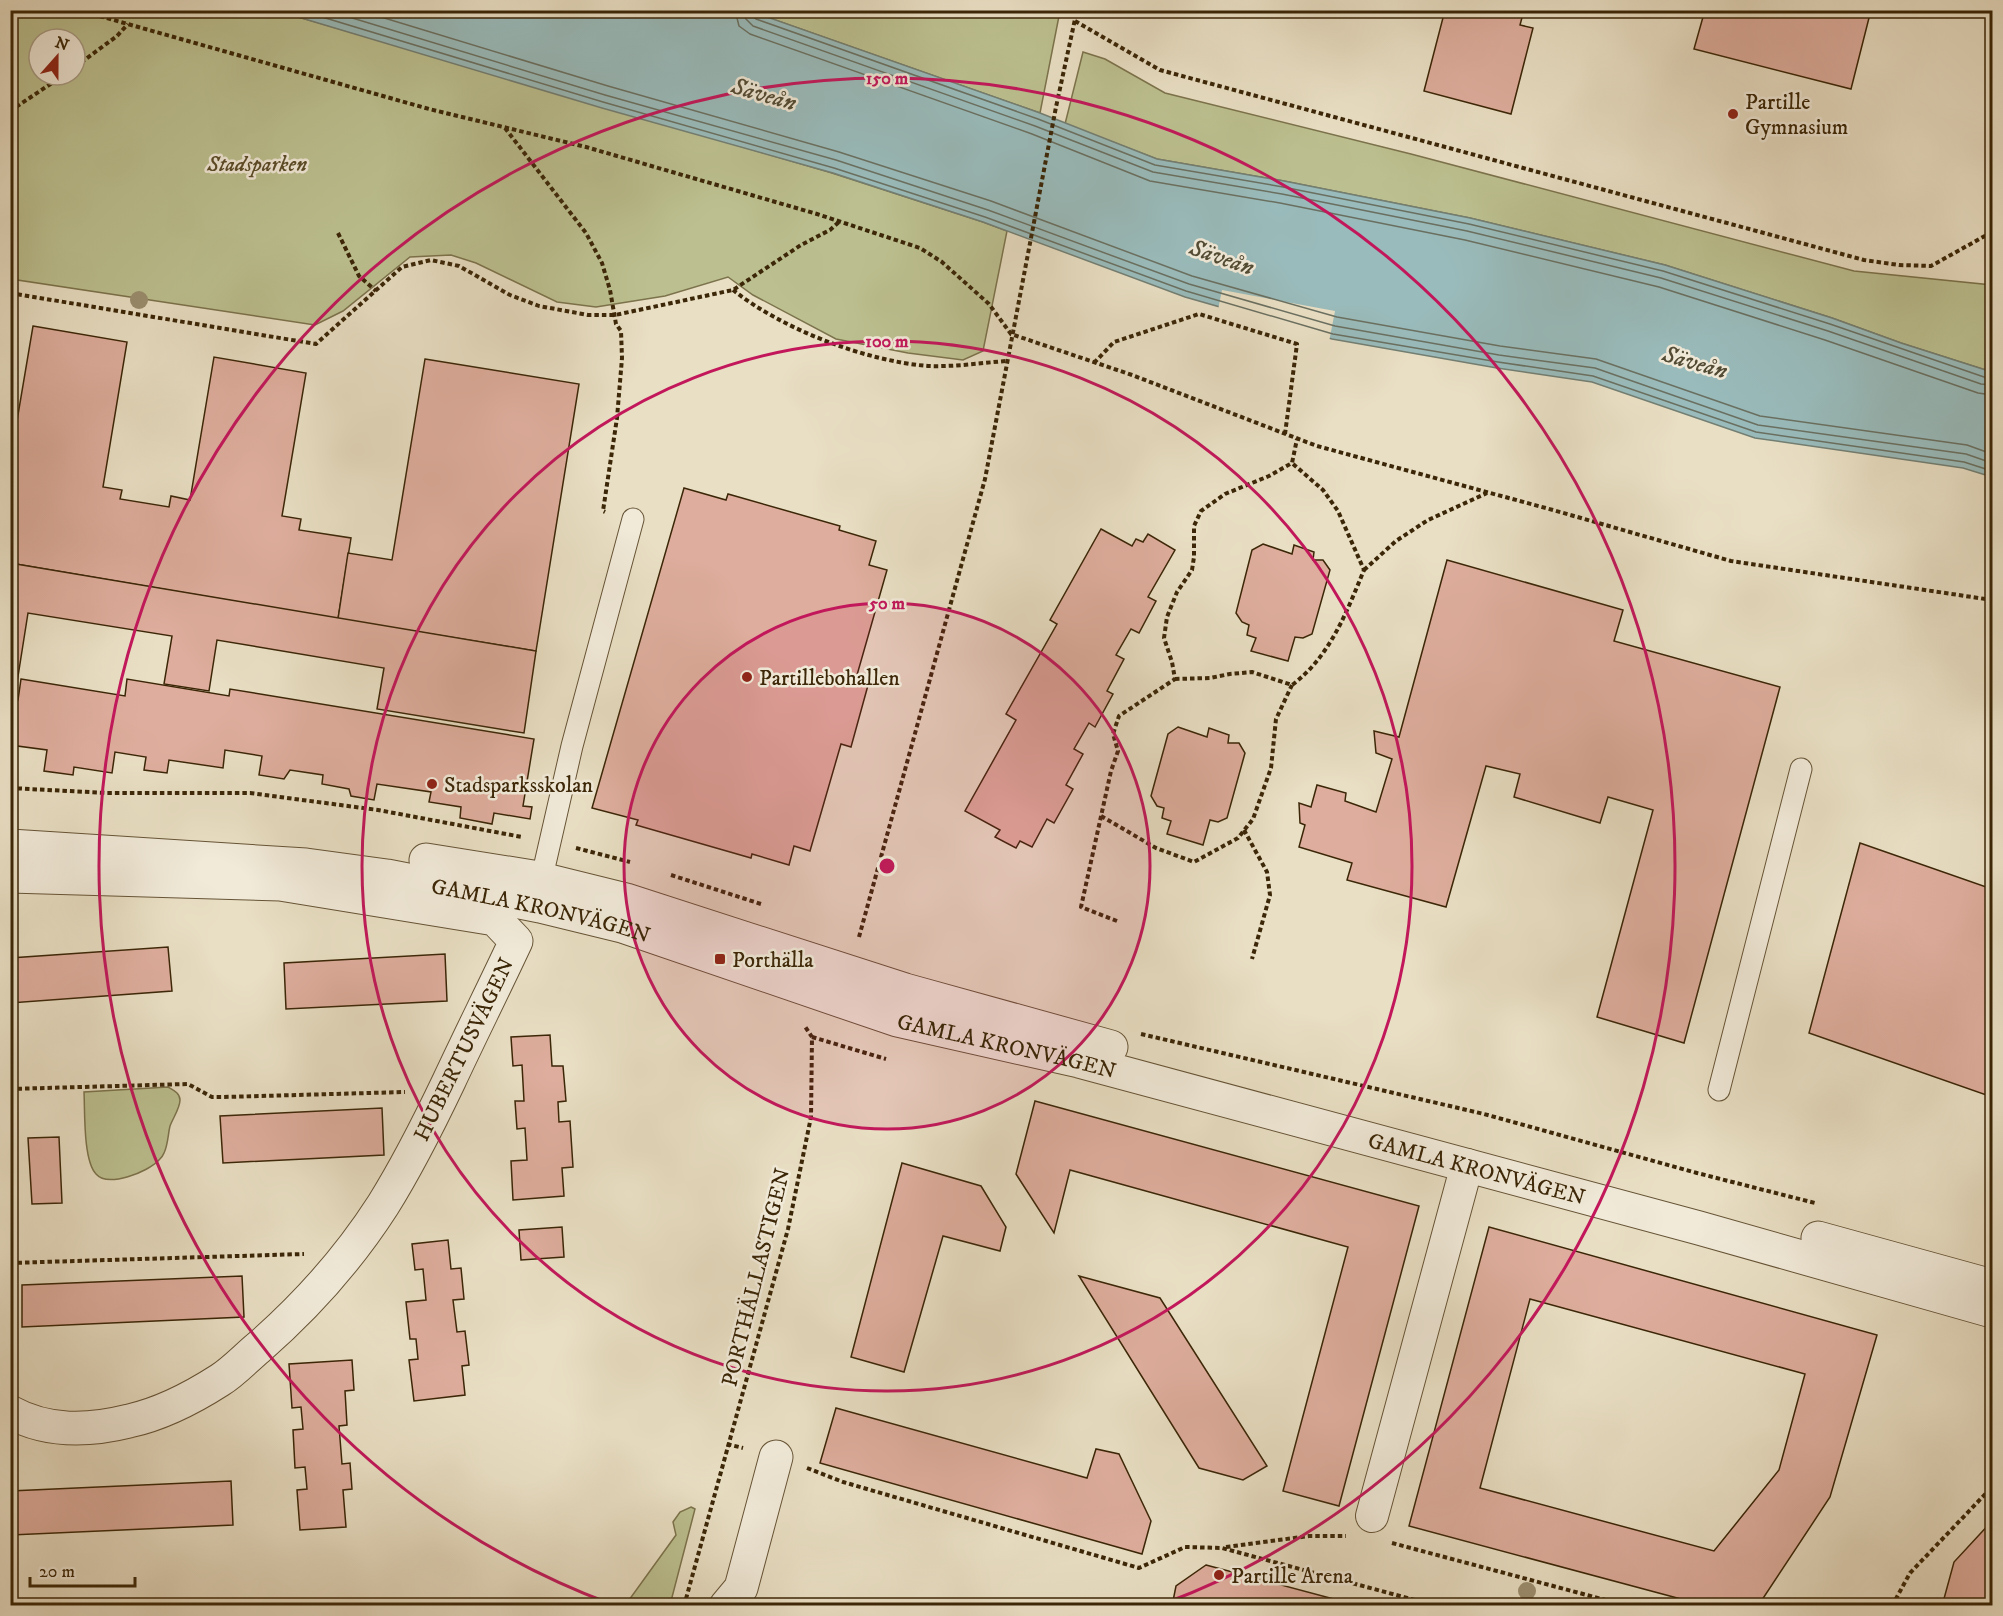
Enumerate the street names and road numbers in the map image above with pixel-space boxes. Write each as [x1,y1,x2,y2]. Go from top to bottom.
street label: GAMLA KRONVÄGEN [429,873,654,950]
street label: HUBERTUSVÄGEN [408,954,520,1146]
street label: GAMLA KRONVÄGEN [895,1008,1119,1085]
street label: GAMLA KRONVÄGEN [1365,1128,1588,1212]
street label: PORTHÄLLASTIGEN [716,1165,797,1389]

